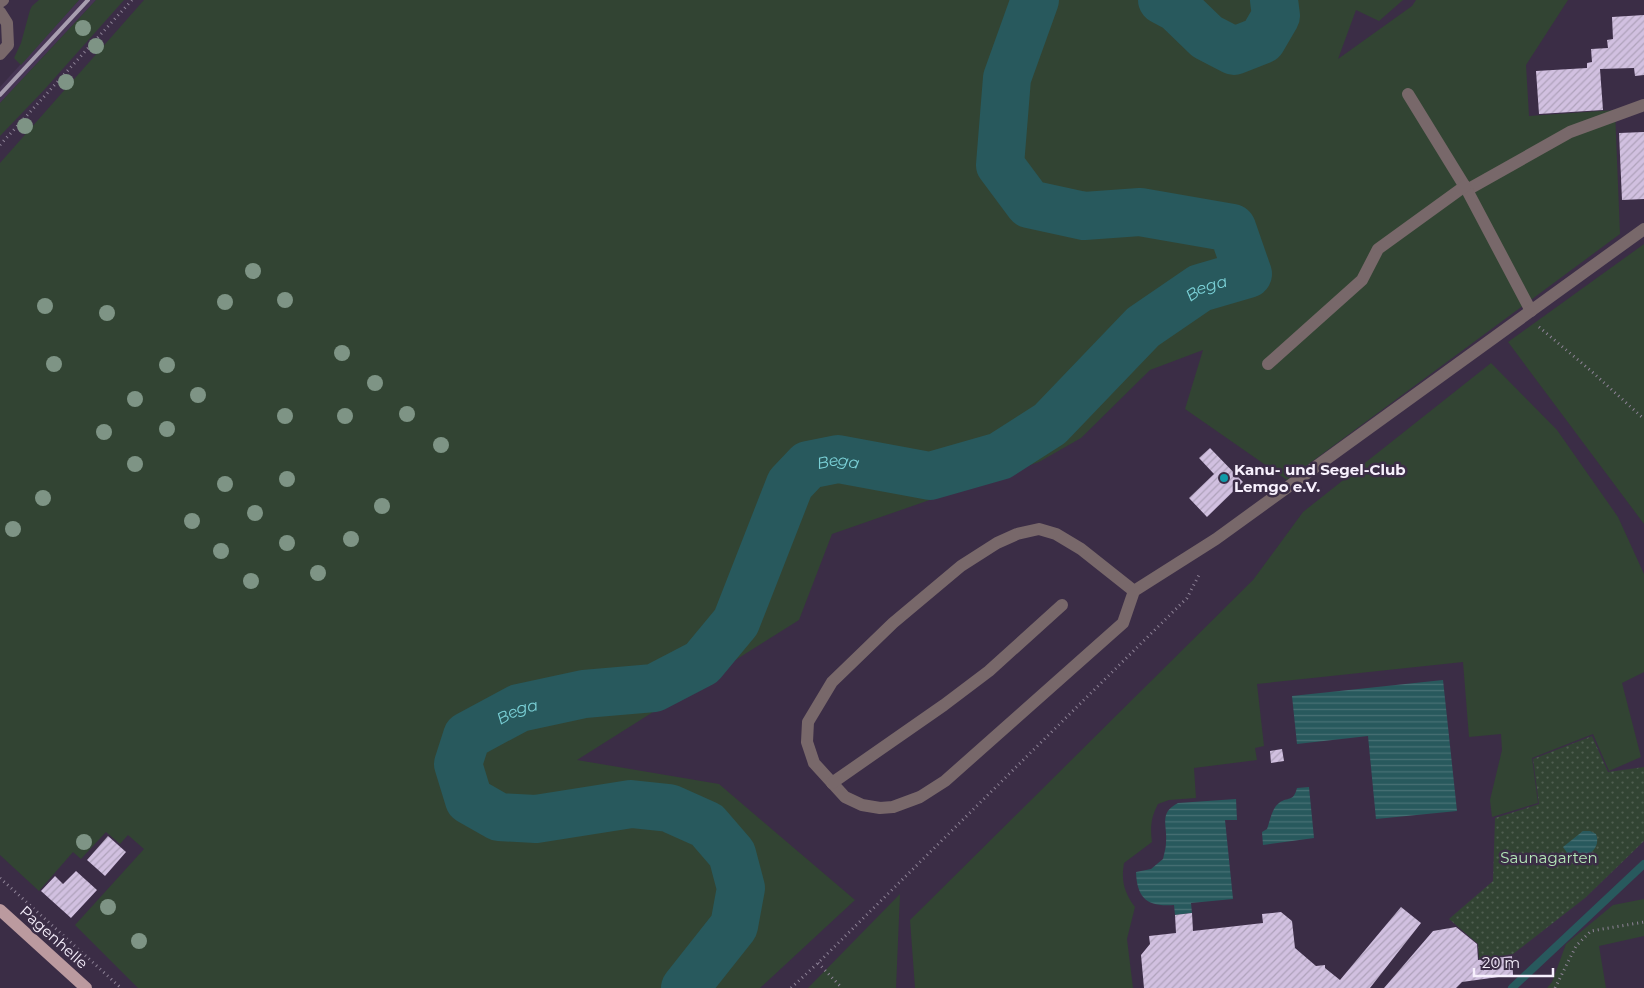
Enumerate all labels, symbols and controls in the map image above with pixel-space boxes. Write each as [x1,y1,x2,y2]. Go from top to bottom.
water label: Bega [1182,271,1229,305]
water label: Bega [815,450,861,473]
place label: Kanu- und Segel-Club Lemgo e.V. [1234,460,1406,496]
marker: Kanu- und Segel-Club Lemgo e.V. [1218,472,1230,484]
water label: Bega [493,695,540,728]
park label: Saunagarten [1500,848,1598,867]
street label: Pagenhelle [16,901,92,973]
scale bar [1474,946,1553,978]
text: 20 m [1482,953,1520,972]

